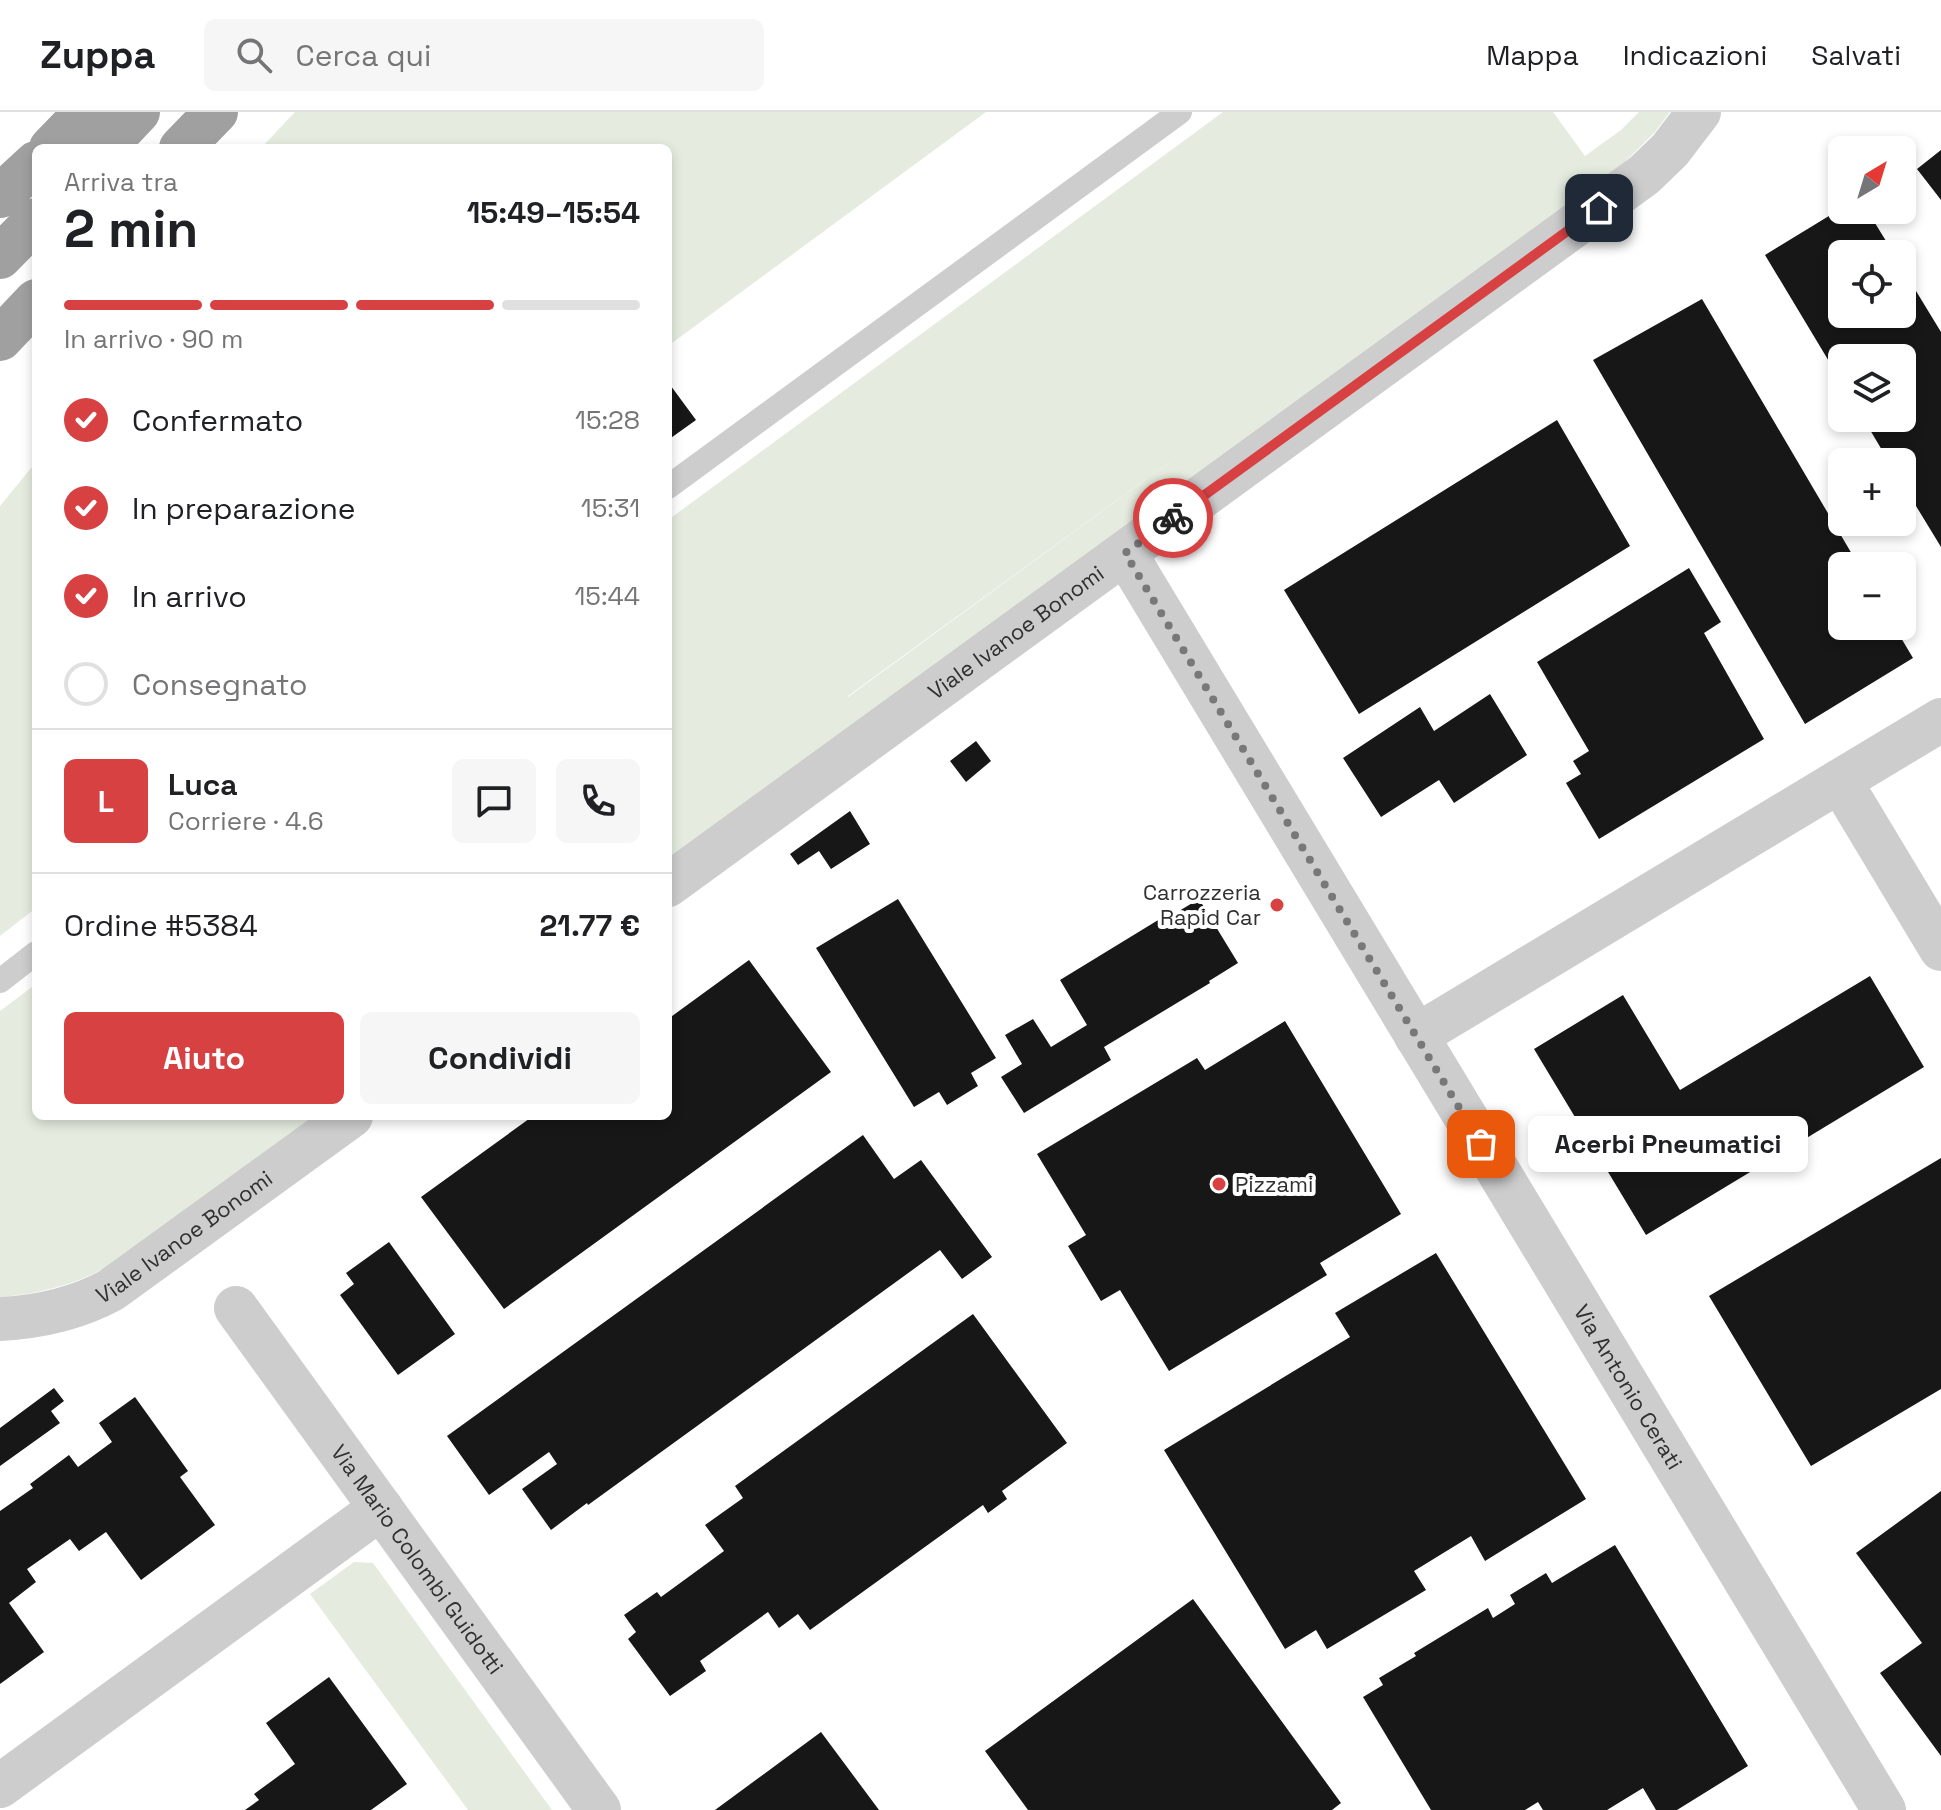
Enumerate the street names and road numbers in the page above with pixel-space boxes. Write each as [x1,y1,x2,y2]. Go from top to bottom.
street label: Viale Ivanoe Bonomi [922,559,1109,705]
street label: Viale Ivanoe Bonomi [91,1164,278,1309]
street label: Via Antonio Cerati [1568,1299,1689,1475]
street label: Via Mario Colombi Guidotti [325,1439,510,1679]

